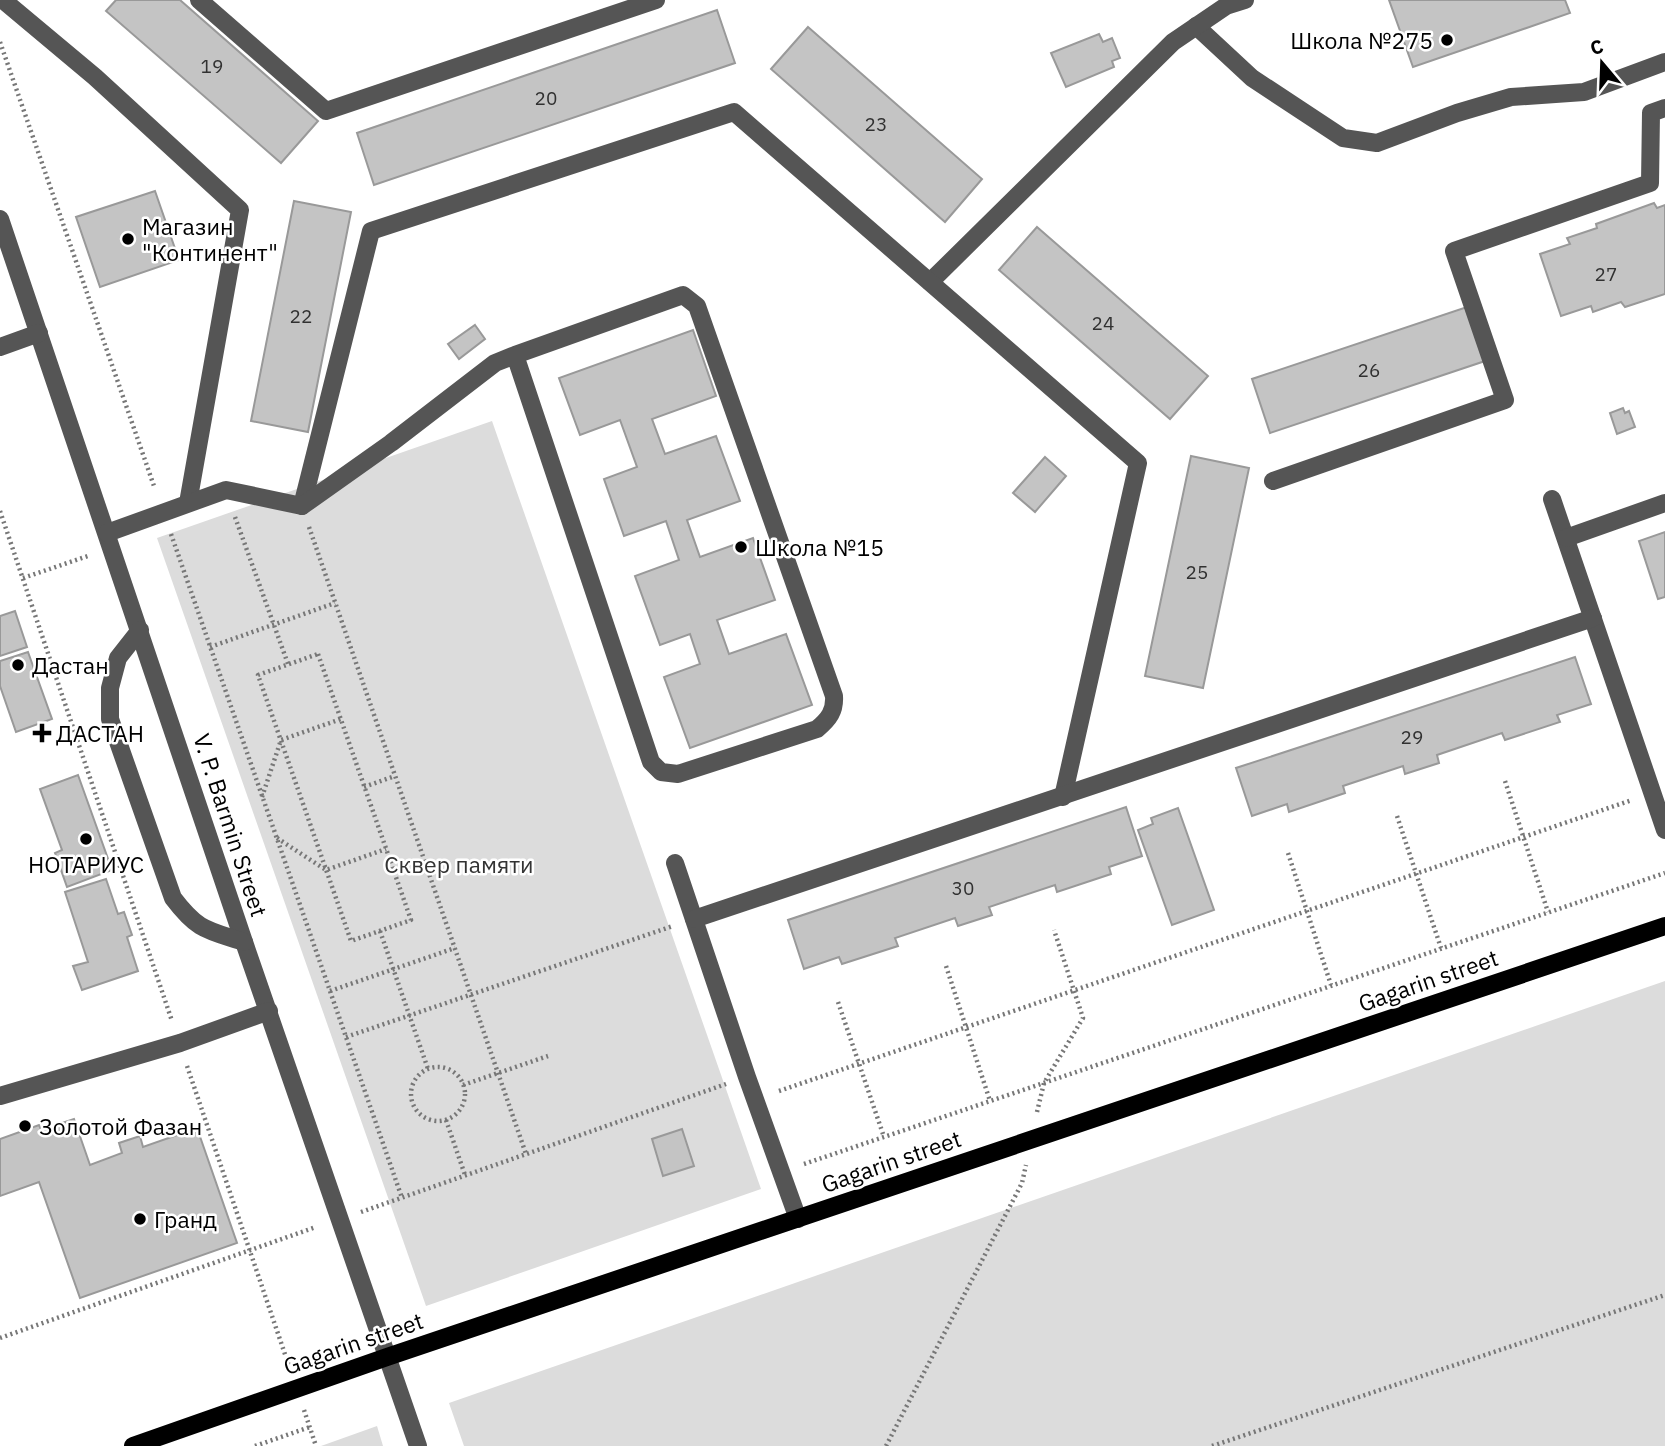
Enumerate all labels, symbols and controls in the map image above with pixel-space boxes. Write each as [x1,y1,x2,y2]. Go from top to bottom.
place label: Школа №275 [1290,25,1433,55]
north arrow [1567,28,1637,98]
marker: Школа №275 [1439,32,1455,48]
text: С [1587,34,1606,60]
house number: 19 [201,54,223,78]
house number: 20 [535,86,557,110]
house number: 23 [865,112,887,136]
place label: Магазин "Континент" [142,211,278,267]
marker: Магазин "Континент" [120,231,136,247]
house number: 27 [1595,262,1617,286]
house number: 22 [290,304,312,328]
house number: 24 [1092,311,1114,335]
house number: 26 [1358,358,1380,382]
place label: Школа №15 [755,532,884,562]
marker: Школа №15 [733,539,749,555]
house number: 25 [1186,560,1208,584]
place label: Дастан [32,650,109,680]
marker: Дастан [10,657,26,673]
place label: ДАСТАН [56,718,144,748]
marker: ДАСТАН [34,725,50,741]
house number: 29 [1401,725,1423,749]
street label: V. P. Barmin Street [187,730,275,920]
marker: НОТАРИУС [78,831,94,847]
place label: НОТАРИУС [28,849,144,879]
park label: Сквер памяти [384,849,534,879]
house number: 30 [952,876,974,900]
street label: Gagarin street [1354,942,1502,1018]
place label: Золотой Фазан [39,1111,202,1141]
marker: Золотой Фазан [17,1118,33,1134]
street label: Gagarin street [817,1123,965,1199]
place label: Гранд [154,1204,217,1234]
marker: Гранд [132,1211,148,1227]
street label: Gagarin street [279,1305,427,1381]

